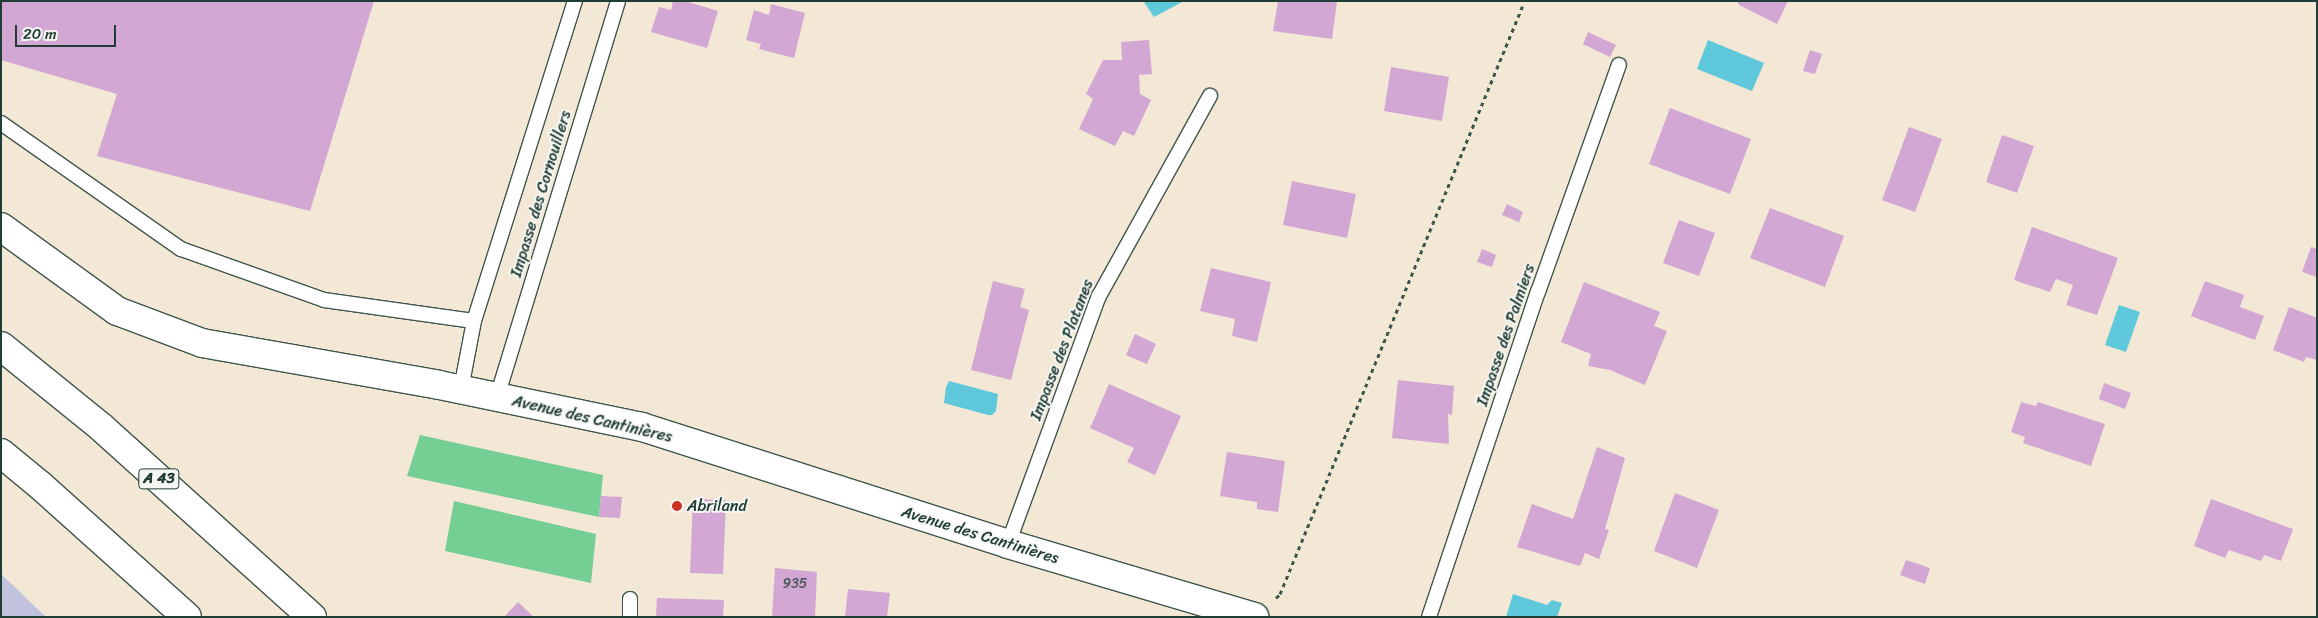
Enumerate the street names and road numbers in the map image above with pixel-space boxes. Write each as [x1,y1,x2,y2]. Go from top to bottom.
street label: Impasse des Cornouillers [506,108,576,280]
street label: Impasse des Palmiers [1472,261,1540,409]
street label: Impasse des Platanes [1026,276,1098,424]
street label: Avenue des Cantinières [509,391,675,447]
road number: A 43 [138,466,180,492]
street label: Avenue des Cantinières [898,502,1062,568]

